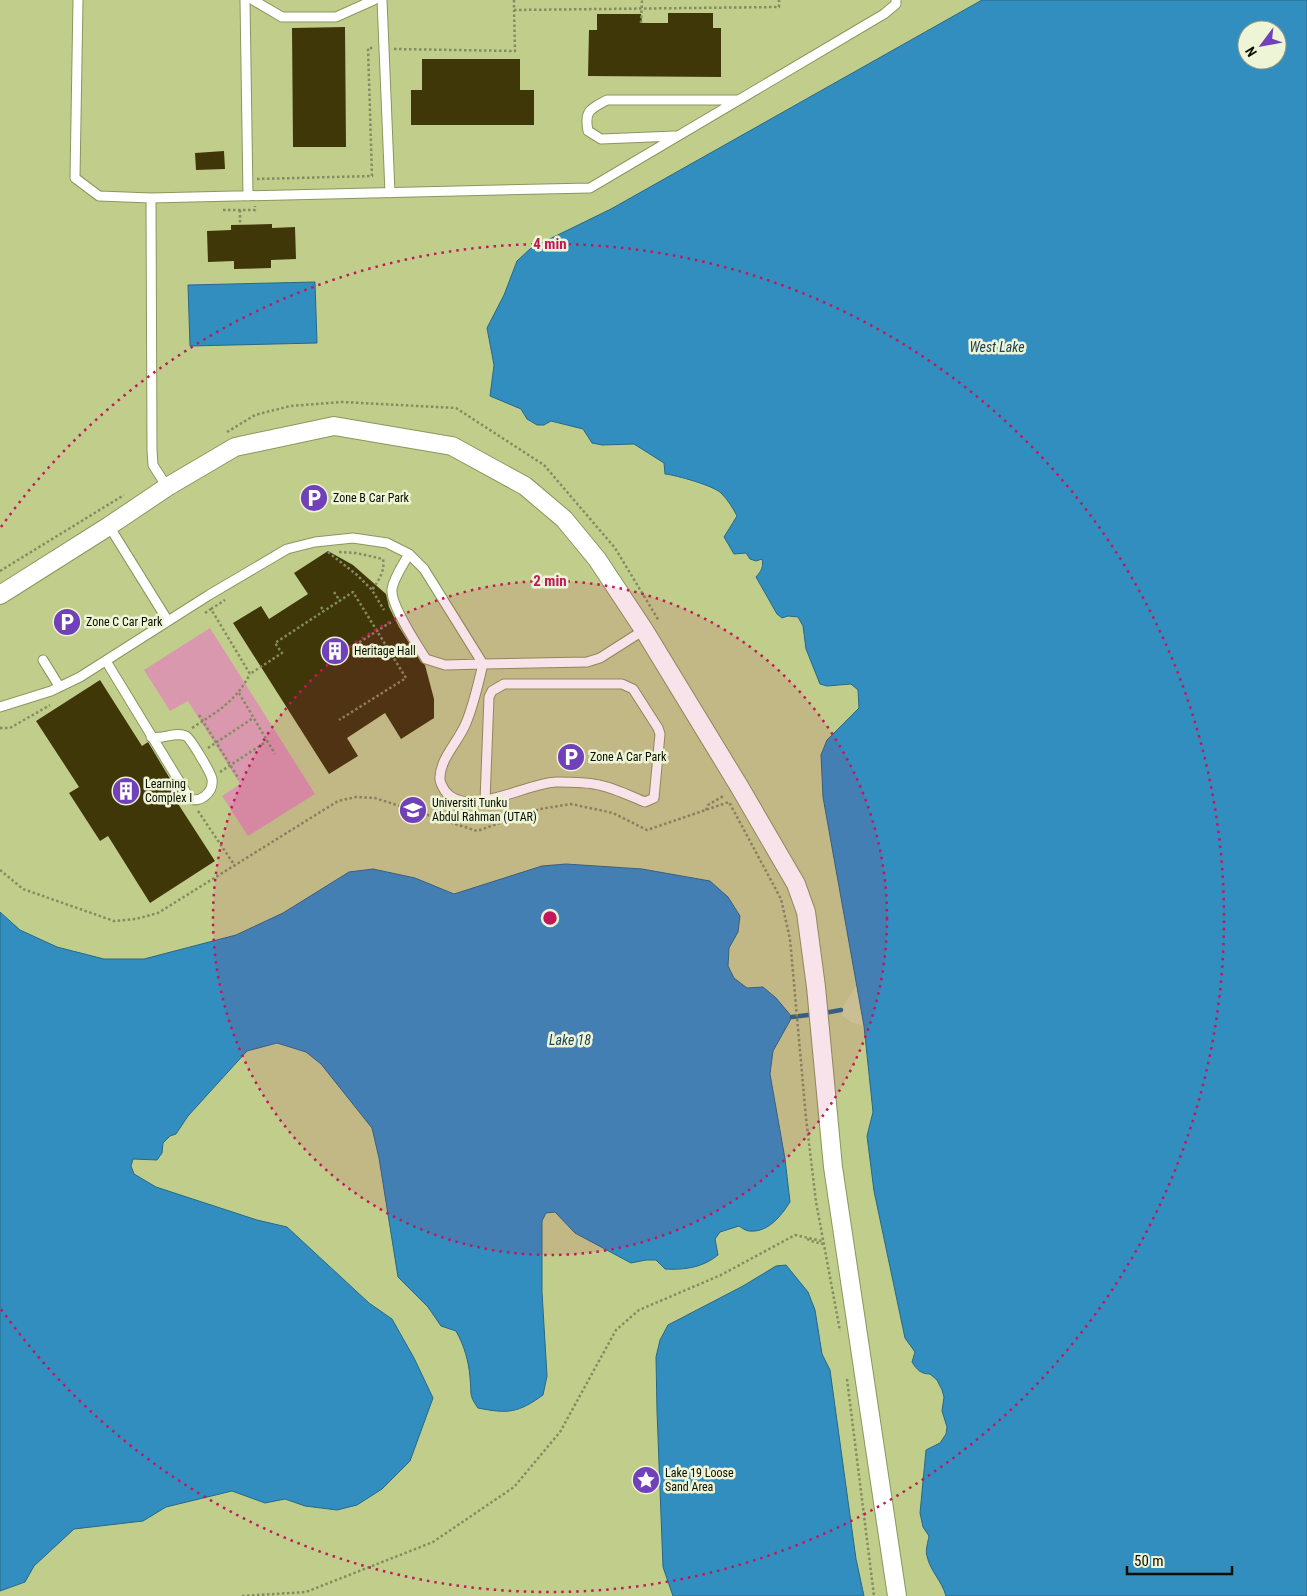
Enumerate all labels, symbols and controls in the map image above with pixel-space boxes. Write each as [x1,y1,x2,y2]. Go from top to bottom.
north arrow [1237,20,1287,70]
text: N [1242,44,1260,60]
text: 4 min [533,235,567,253]
water label: West Lake [969,339,1025,355]
parking icon: Zone B Car Park [299,483,329,513]
place label: Zone B Car Park [333,491,410,505]
text: 2 min [533,572,567,590]
parking icon: Zone C Car Park [52,607,82,637]
place label: Zone C Car Park [86,615,163,629]
building icon: Heritage Hall [320,636,350,666]
place label: Heritage Hall [354,644,416,658]
parking icon: Zone A Car Park [556,742,586,772]
place label: Zone A Car Park [590,750,667,764]
building icon: Learning Complex I [111,776,141,806]
place label: Learning Complex I [145,777,192,805]
school or university icon: Universiti Tunku Abdul Rahman (UTAR) [398,795,428,825]
place label: Universiti Tunku Abdul Rahman (UTAR) [432,796,537,824]
centre of rings [541,909,559,927]
water label: Lake 18 [549,1032,591,1048]
place icon: Lake 19 Loose Sand Area [631,1465,661,1495]
place label: Lake 19 Loose Sand Area [665,1466,734,1494]
scale bar [1127,1544,1232,1576]
text: 50 m [1134,1552,1164,1570]

